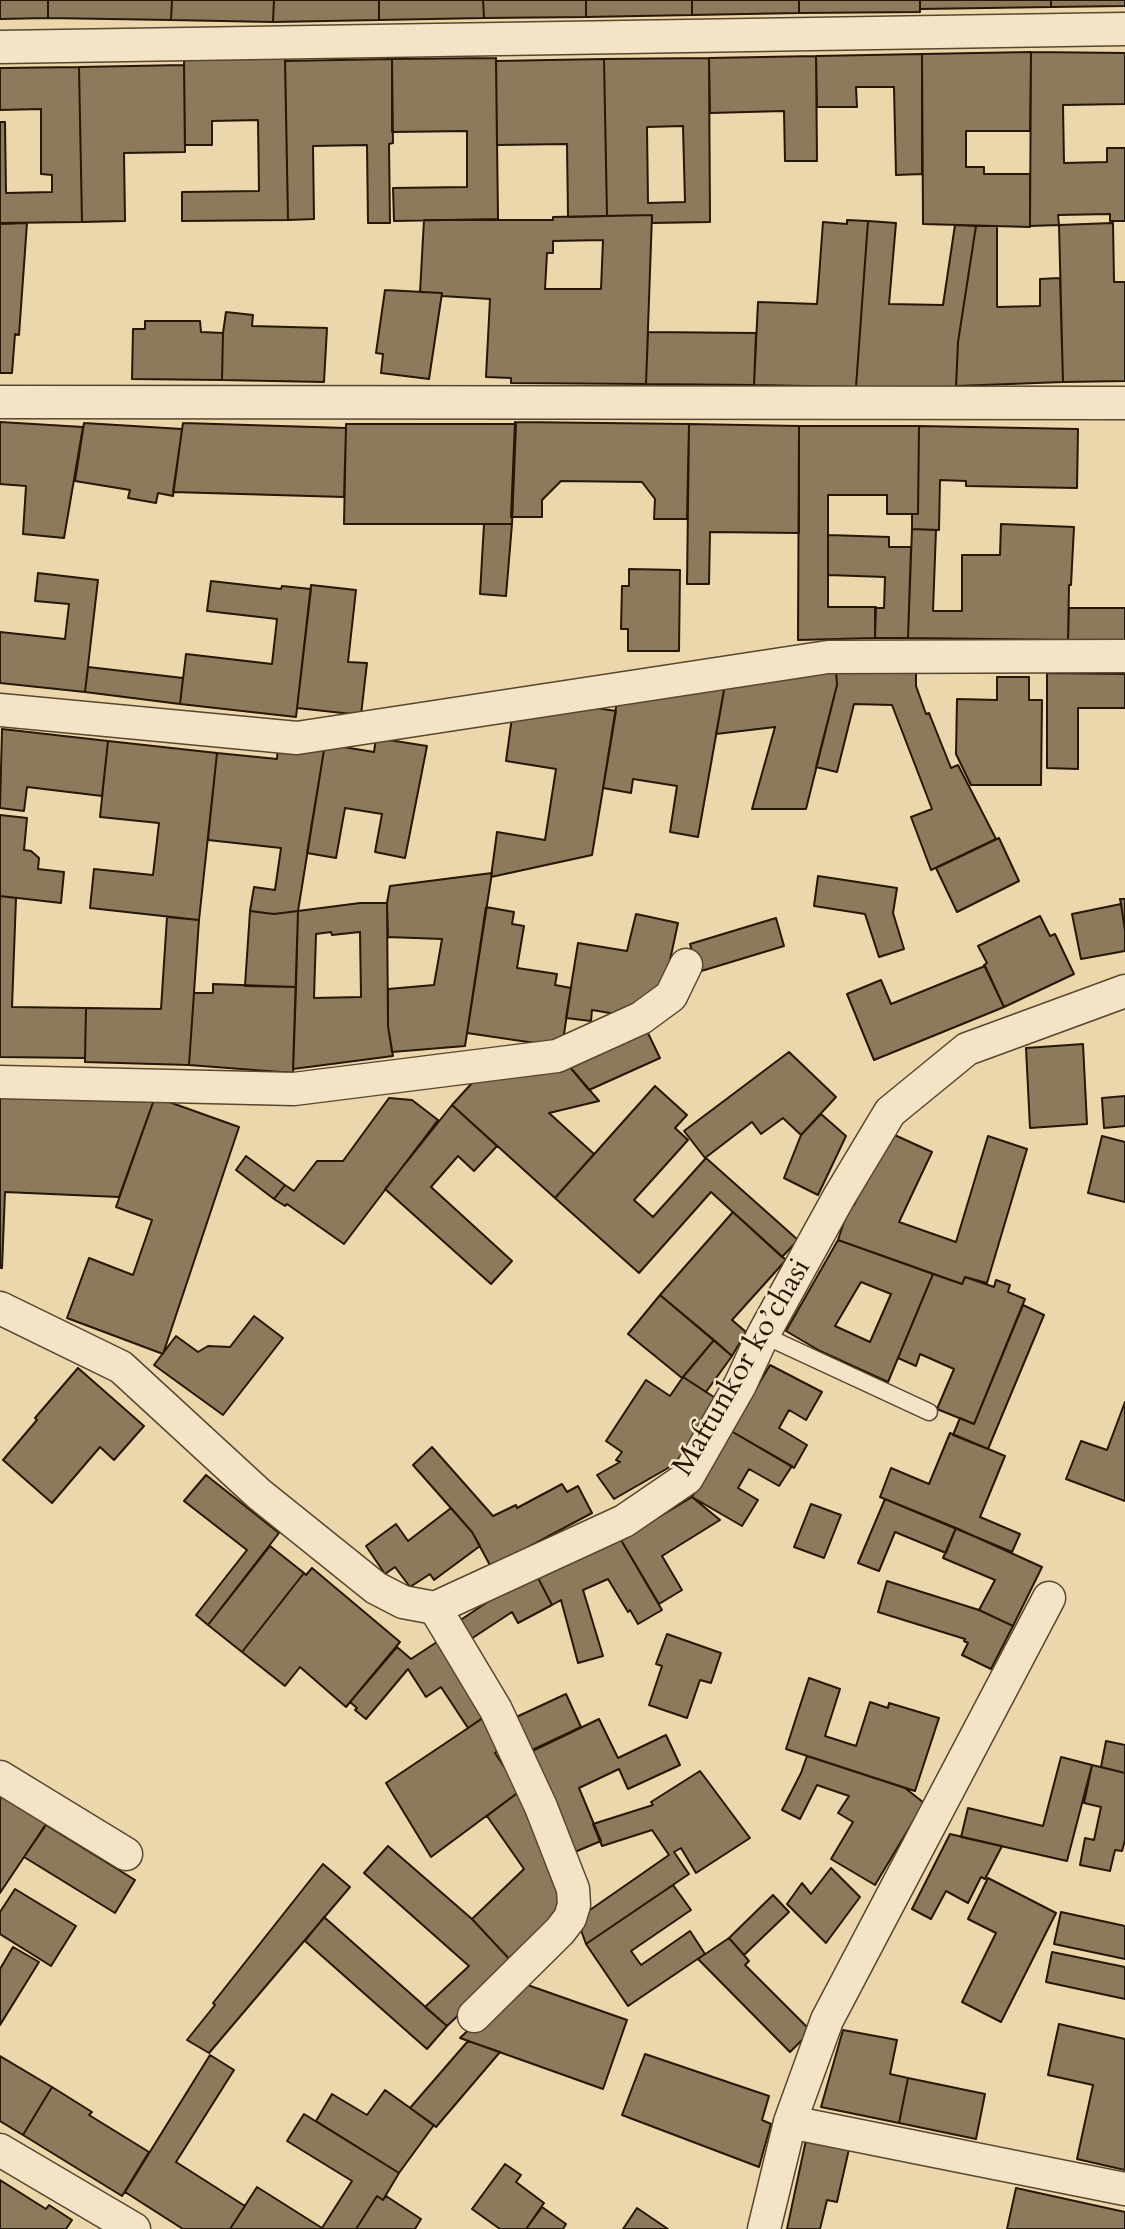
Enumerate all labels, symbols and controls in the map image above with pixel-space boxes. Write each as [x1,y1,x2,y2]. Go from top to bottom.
street label: Maftunkor ko’chasi [666,1253,820,1483]

